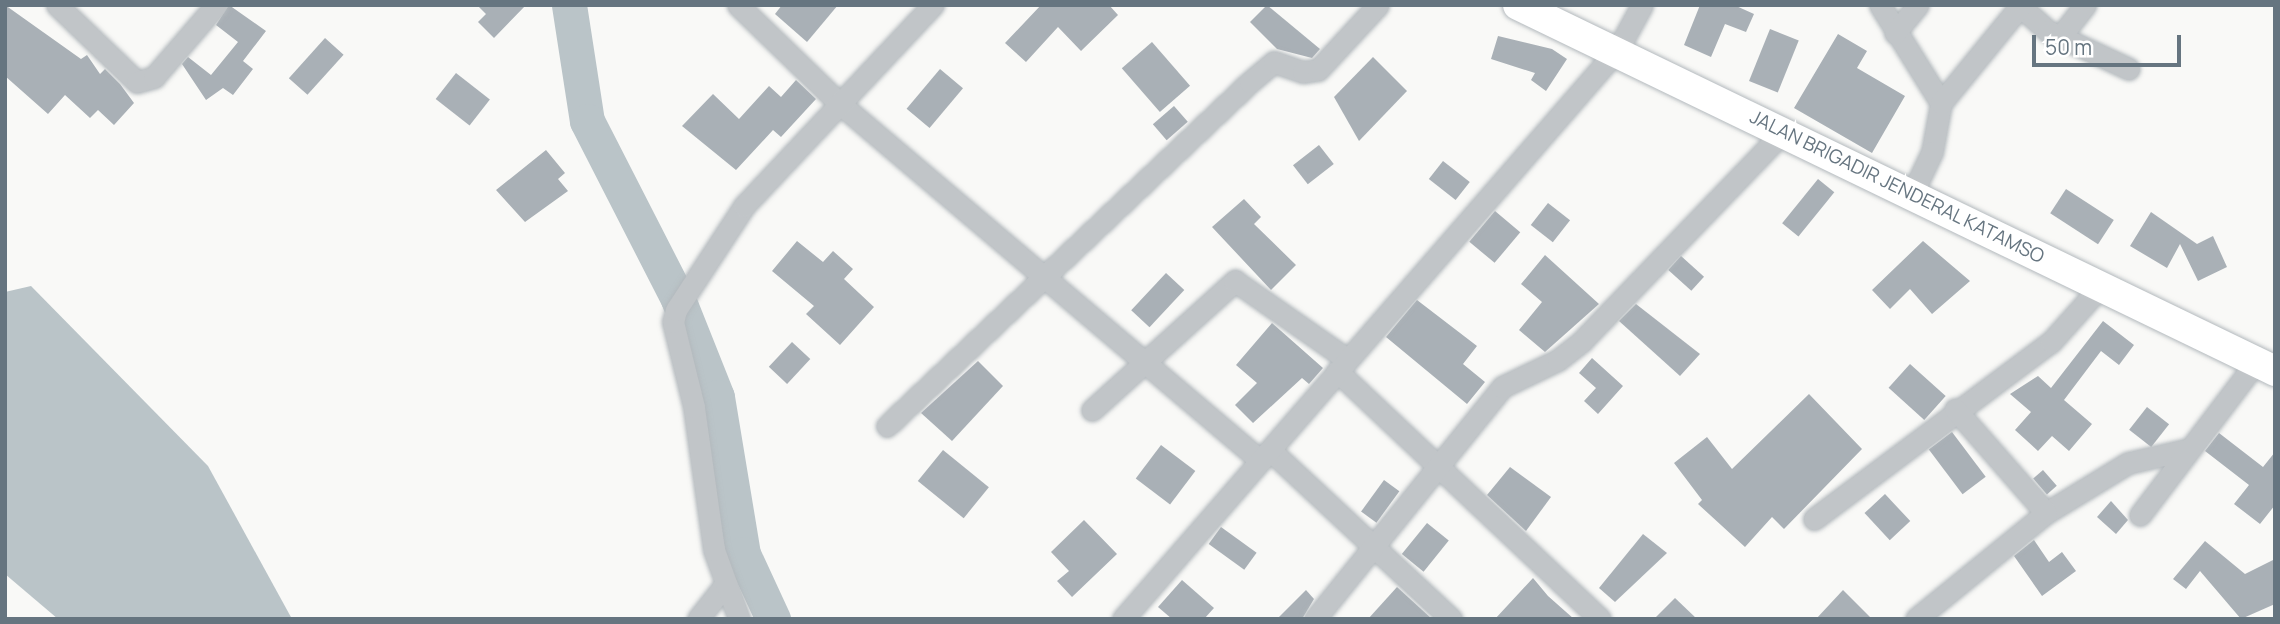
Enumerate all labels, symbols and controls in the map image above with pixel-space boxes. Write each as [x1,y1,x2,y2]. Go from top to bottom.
scale bar [2035,21,2184,65]
text: 50 m [2045,33,2092,61]
street label: JALAN BRIGADIR JENDERAL KATAMSO [1746,105,2048,269]

